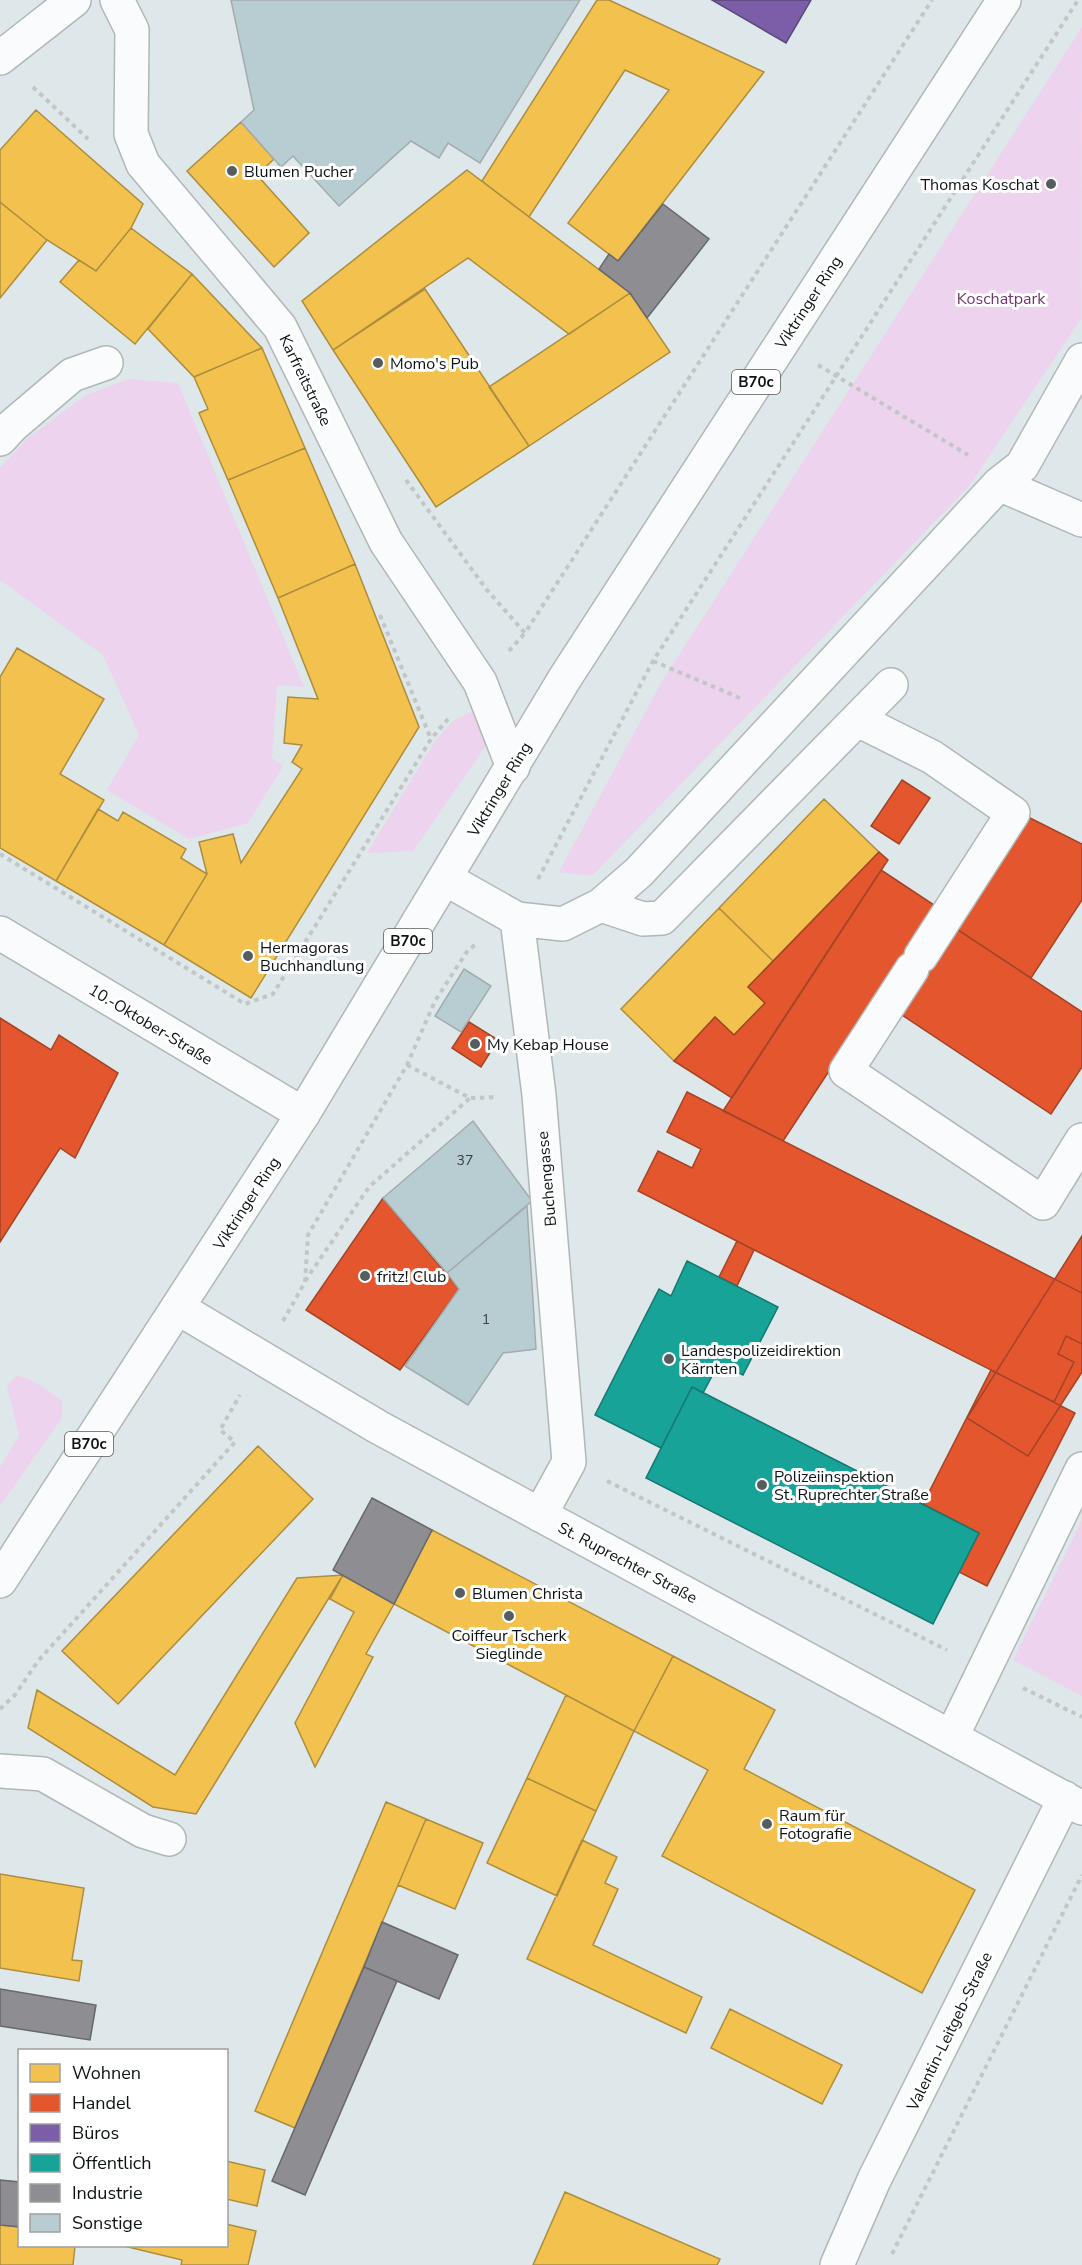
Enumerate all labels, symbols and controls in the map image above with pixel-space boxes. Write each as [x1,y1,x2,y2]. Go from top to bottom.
place label: Blumen Pucher [244,161,354,183]
marker: Blumen Pucher [225,164,239,178]
place label: Thomas Koschat [920,174,1039,196]
marker: Thomas Koschat [1044,177,1058,191]
street label: Viktringer Ring [770,252,847,354]
park label: Koschatpark [957,288,1046,310]
street label: Karfreitstraße [273,331,337,430]
place label: Momo's Pub [390,353,479,375]
marker: Momo's Pub [371,356,385,370]
road number: B70c [732,370,780,394]
street label: Viktringer Ring [462,738,537,842]
road number: B70c [384,929,432,953]
place label: Hermagoras Buchhandlung [260,937,364,977]
marker: Hermagoras Buchhandlung [241,949,255,963]
street label: 10.-Oktober-Straße [84,979,217,1071]
place label: My Kebap House [487,1034,609,1056]
marker: My Kebap House [468,1037,482,1051]
street label: Buchengasse [532,1130,562,1228]
house number: 37 [457,1151,473,1170]
street label: Viktringer Ring [208,1153,285,1255]
place label: fritz! Club [377,1266,446,1288]
marker: fritz! Club [358,1269,372,1283]
house number: 1 [482,1310,490,1329]
place label: Landespolizeidirektion Kärnten [681,1340,841,1380]
marker: Landespolizeidirektion Kärnten [662,1352,676,1366]
road number: B70c [65,1432,113,1456]
place label: Polizeiinspektion St. Ruprechter Straße [774,1466,929,1506]
marker: Polizeiinspektion St. Ruprechter Straße [755,1478,769,1492]
street label: St. Ruprechter Straße [554,1517,701,1609]
place label: Blumen Christa [472,1583,583,1605]
marker: Blumen Christa [453,1586,467,1600]
marker: Coiffeur Tscherk Sieglinde [502,1609,516,1623]
place label: Coiffeur Tscherk Sieglinde [451,1625,568,1665]
place label: Raum für Fotografie [779,1805,852,1845]
marker: Raum für Fotografie [760,1817,774,1831]
street label: Valentin-Leitgeb-Straße [901,1948,998,2115]
legend [18,2049,228,2247]
text: Wohnen [72,2061,141,2085]
text: Handel [72,2091,132,2115]
text: Büros [72,2121,119,2145]
text: Öffentlich [72,2151,151,2175]
text: Industrie [72,2181,143,2205]
text: Sonstige [72,2211,142,2235]

